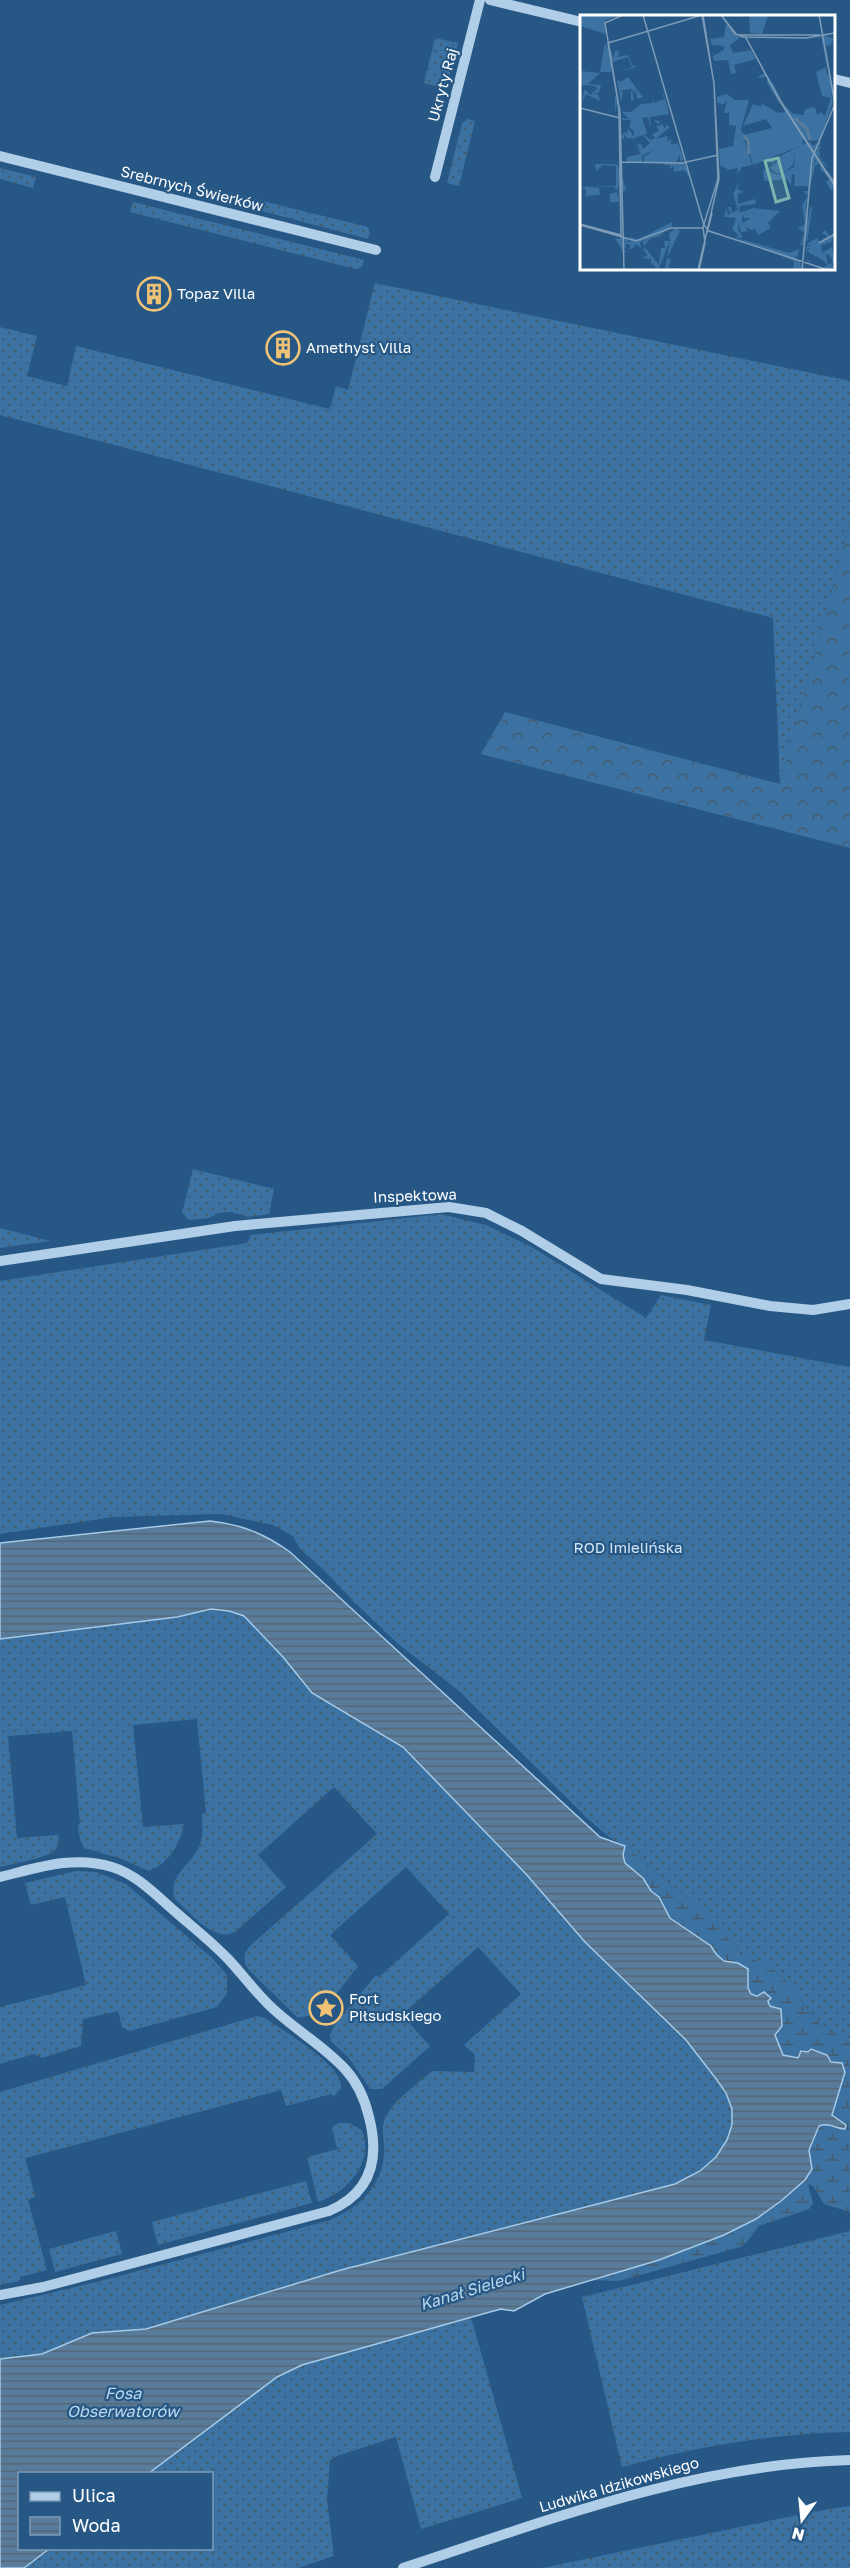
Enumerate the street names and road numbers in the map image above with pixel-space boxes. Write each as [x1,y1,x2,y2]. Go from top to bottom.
street label: Ukryty Raj [424,46,461,124]
street label: Srebrnych Świerków [119,162,266,214]
street label: Inspektowa [373,1185,457,1205]
street label: Ludwika Idzikowskiego [537,2453,701,2515]

